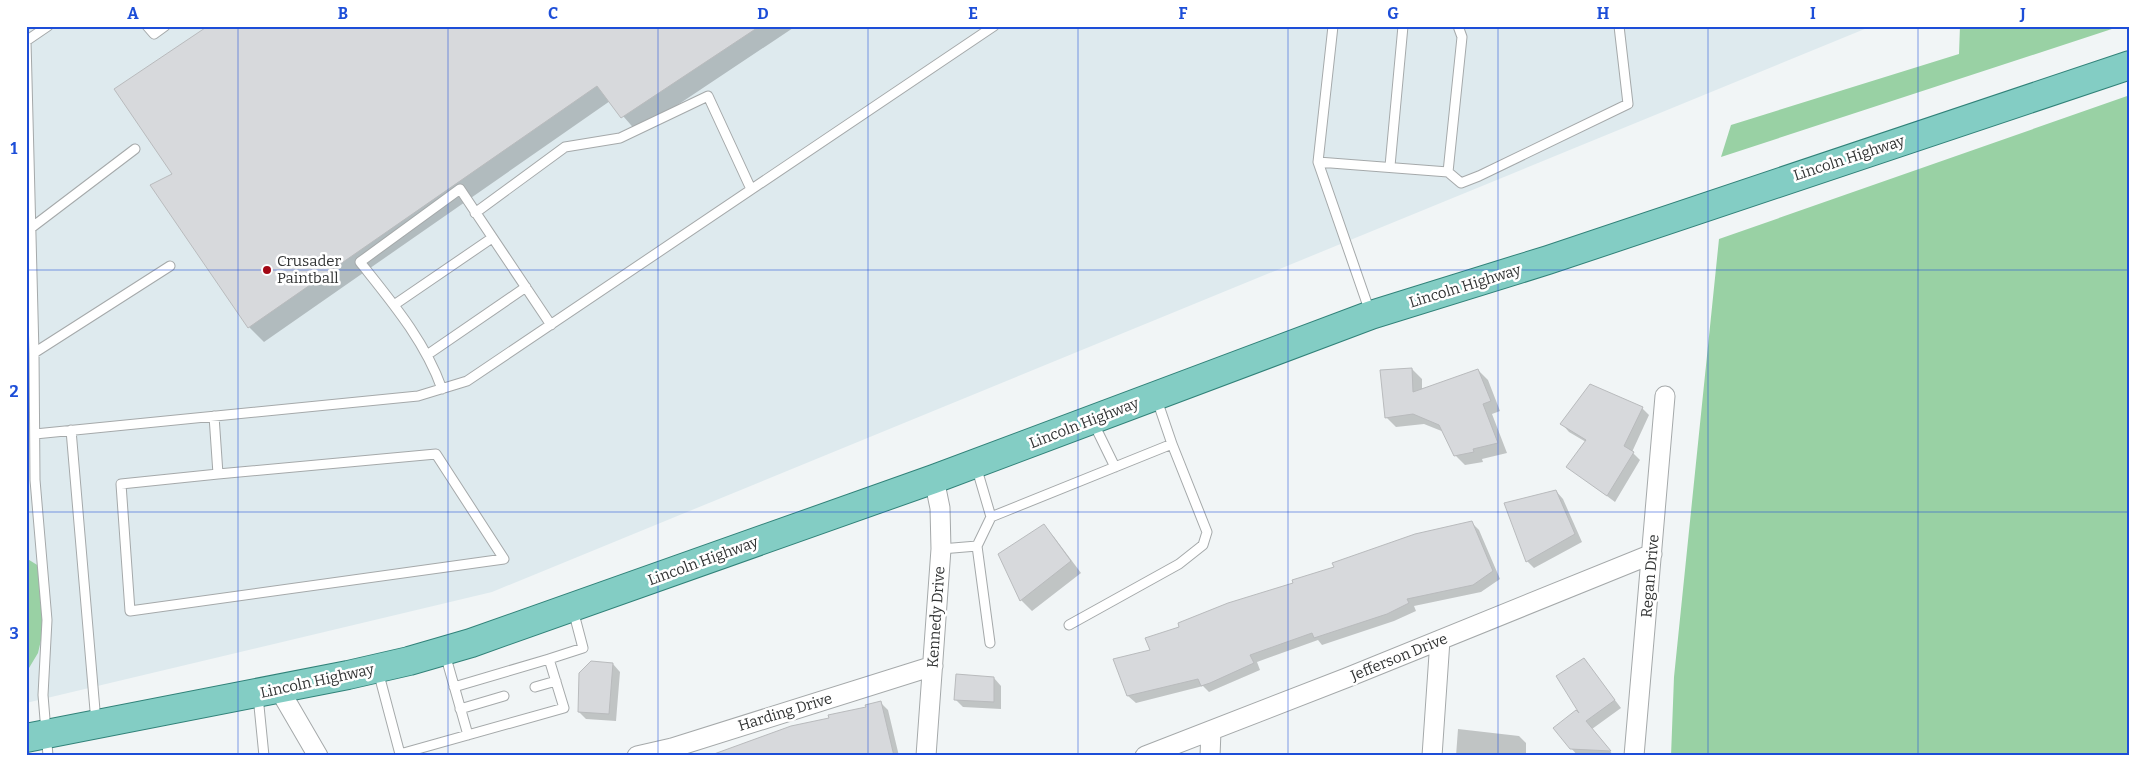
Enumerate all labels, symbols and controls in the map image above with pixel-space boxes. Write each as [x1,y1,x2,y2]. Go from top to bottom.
text: A [127,4,139,23]
text: B [338,4,348,23]
text: C [548,4,558,23]
text: D [757,4,769,23]
text: E [968,4,978,23]
text: F [1179,4,1188,23]
text: G [1387,4,1399,23]
text: H [1597,4,1610,23]
text: I [1810,4,1816,23]
text: J [2019,4,2026,23]
street label: Lincoln Highway [1791,132,1907,184]
text: 1 [11,139,18,158]
place label: Crusader Paintball [277,252,342,287]
street label: Lincoln Highway [1407,260,1523,312]
marker: Crusader Paintball [261,264,273,276]
text: 2 [9,382,19,401]
street label: Lincoln Highway [1027,394,1141,452]
street label: Lincoln Highway [646,533,761,589]
street label: Regan Drive [1637,534,1663,618]
street label: Kennedy Drive [923,566,949,668]
text: 3 [9,624,19,643]
street label: Jefferson Drive [1347,629,1450,685]
street label: Lincoln Highway [258,660,376,702]
street label: Harding Drive [736,689,834,735]

